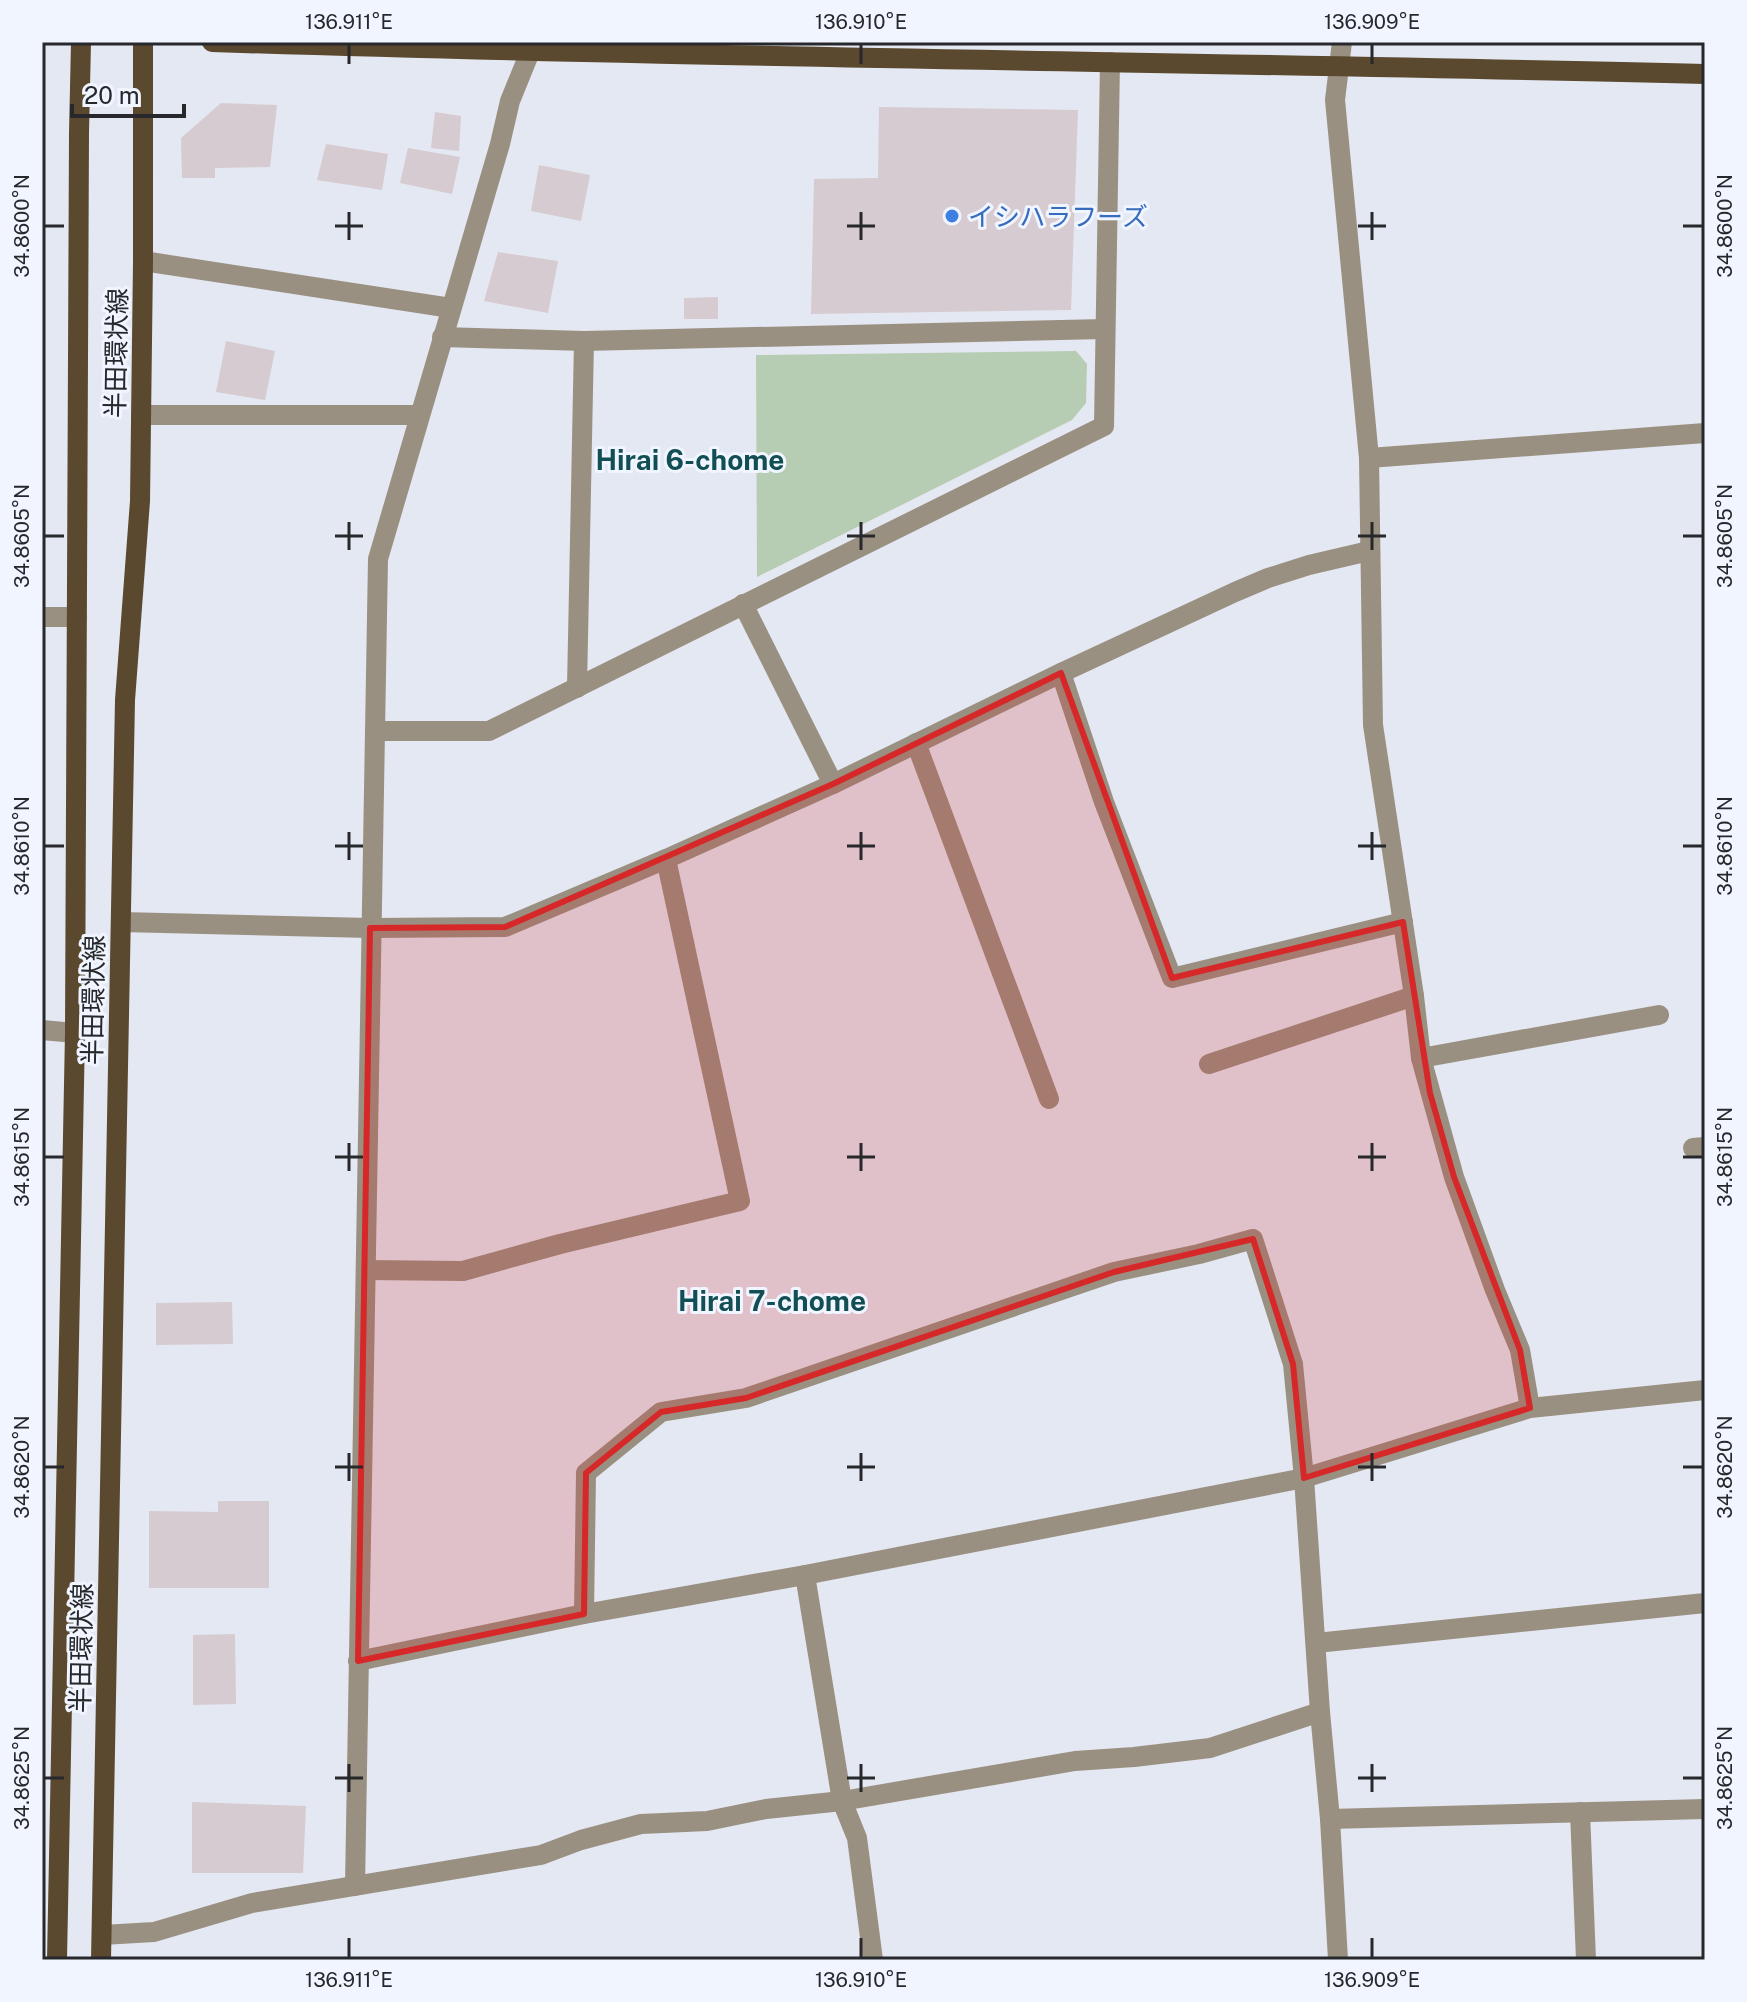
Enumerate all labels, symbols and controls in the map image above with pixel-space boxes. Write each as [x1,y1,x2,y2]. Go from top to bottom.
text: 136.911°E [305,10,393,34]
text: 136.910°E [815,10,907,34]
text: 136.909°E [1324,10,1420,34]
scale bar [72,68,184,118]
text: 20 m [84,81,140,109]
text: 34.8600°N [10,174,34,278]
text: 34.8600°N [1713,174,1737,278]
place label: イシハラフーズ [968,201,1148,232]
marker: イシハラフーズ [943,207,961,225]
street label: 半田環状線 [99,288,133,418]
district label: Hirai 6-chome [595,443,785,476]
text: 34.8605°N [10,484,34,588]
text: 34.8605°N [1713,484,1737,588]
text: 34.8610°N [10,796,34,896]
text: 34.8610°N [1713,796,1737,896]
street label: 半田環状線 [76,935,110,1065]
text: 34.8615°N [10,1107,34,1207]
text: 34.8615°N [1713,1107,1737,1207]
district label: Hirai 7-chome [678,1284,866,1317]
text: 34.8620°N [10,1415,34,1519]
text: 34.8620°N [1713,1415,1737,1519]
street label: 半田環状線 [64,1583,98,1713]
text: 34.8625°N [10,1726,34,1830]
text: 34.8625°N [1713,1726,1737,1830]
text: 136.911°E [305,1968,393,1992]
text: 136.910°E [815,1968,907,1992]
text: 136.909°E [1324,1968,1420,1992]

